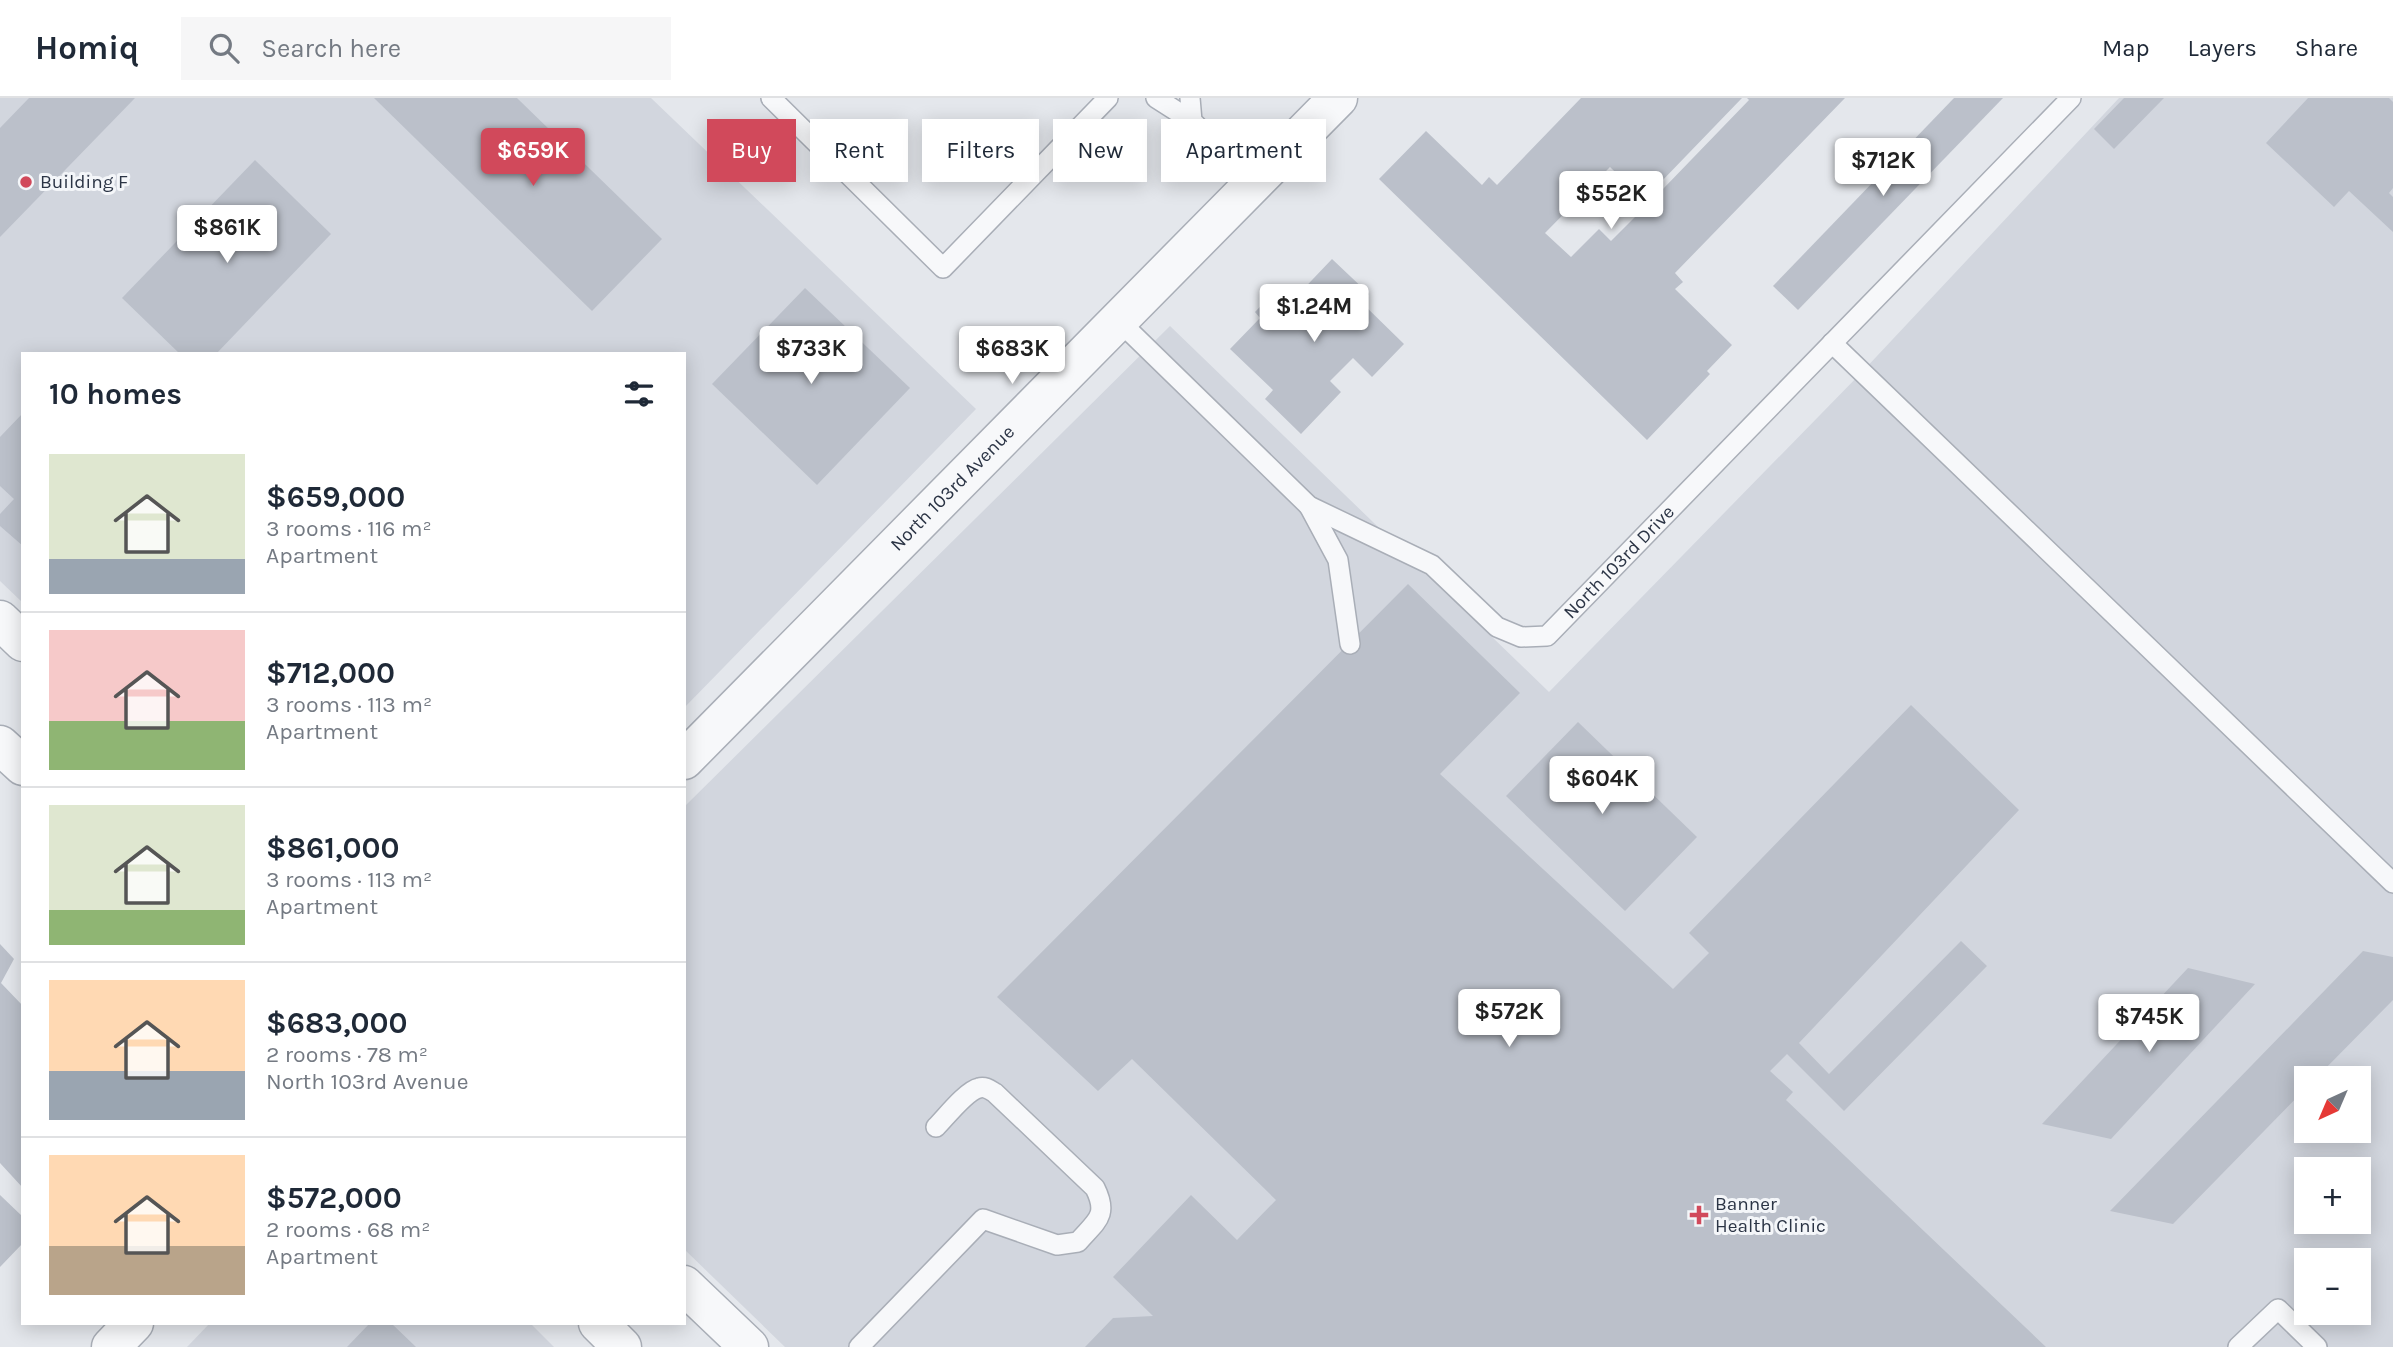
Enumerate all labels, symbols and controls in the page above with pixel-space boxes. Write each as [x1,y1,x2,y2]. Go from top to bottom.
search box [181,17,671,80]
text: Homiq [35,29,139,67]
icon: search [205,29,243,67]
text: Search here [261,33,401,64]
text: Map [2102,34,2150,62]
text: Layers [2188,34,2257,62]
text: Share [2295,34,2358,62]
chip: Buy [707,119,796,182]
chip: Rent [810,119,908,182]
chip: Filters [922,119,1039,182]
chip: New [1053,119,1147,182]
chip: Apartment [1161,119,1326,182]
pin: $659K [484,129,582,188]
text: $659K [497,137,569,164]
pin: $712K [1834,139,1932,198]
text: $712K [1851,147,1915,174]
place label: Building F [40,171,128,193]
pin: $552K [1562,172,1660,231]
marker: Building F [18,174,34,190]
text: $552K [1575,180,1647,207]
pin: $861K [178,206,276,265]
text: $861K [193,214,261,241]
pin: $1.24M [1257,285,1371,344]
text: $1.24M [1276,293,1352,320]
pin: $733K [762,327,860,386]
pin: $683K [963,327,1061,386]
text: $733K [776,335,846,362]
text: $683K [975,335,1049,362]
icon: filters [620,375,658,413]
text: 10 homes [49,376,182,412]
street label: North 103rd Avenue [886,421,1019,556]
text: $659,000 [266,479,405,515]
icon: home [105,482,189,566]
street label: North 103rd Drive [1559,501,1679,623]
text: 3 rooms · 116 m² [266,515,432,542]
text: Apartment [266,542,378,569]
text: $712,000 [266,655,395,691]
icon: home [105,658,189,742]
text: 3 rooms · 113 m² [266,691,432,718]
text: Apartment [266,718,378,745]
pin: $604K [1553,756,1651,816]
text: $604K [1565,765,1639,792]
text: $861,000 [266,830,400,866]
icon: home [105,833,189,917]
text: 3 rooms · 113 m² [266,866,432,893]
text: Apartment [266,893,378,920]
pin: $572K [1460,990,1558,1049]
pin: $745K [2100,995,2198,1054]
text: $572K [1474,998,1544,1025]
text: $745K [2114,1003,2184,1030]
text: $683,000 [266,1005,407,1041]
icon: home [105,1008,189,1092]
text: 2 rooms · 78 m² [266,1041,428,1068]
north arrow [2294,1066,2371,1143]
map controls [2294,1066,2371,1325]
text: North 103rd Avenue [266,1068,469,1095]
button: + [2294,1157,2371,1234]
text: $572,000 [266,1180,402,1216]
icon: home [105,1183,189,1267]
place label: Banner Health Clinic [1715,1193,1826,1237]
marker: Banner Health Clinic [1689,1205,1709,1225]
text: 2 rooms · 68 m² [266,1216,430,1243]
text: Apartment [266,1243,378,1270]
button: − [2294,1248,2371,1325]

